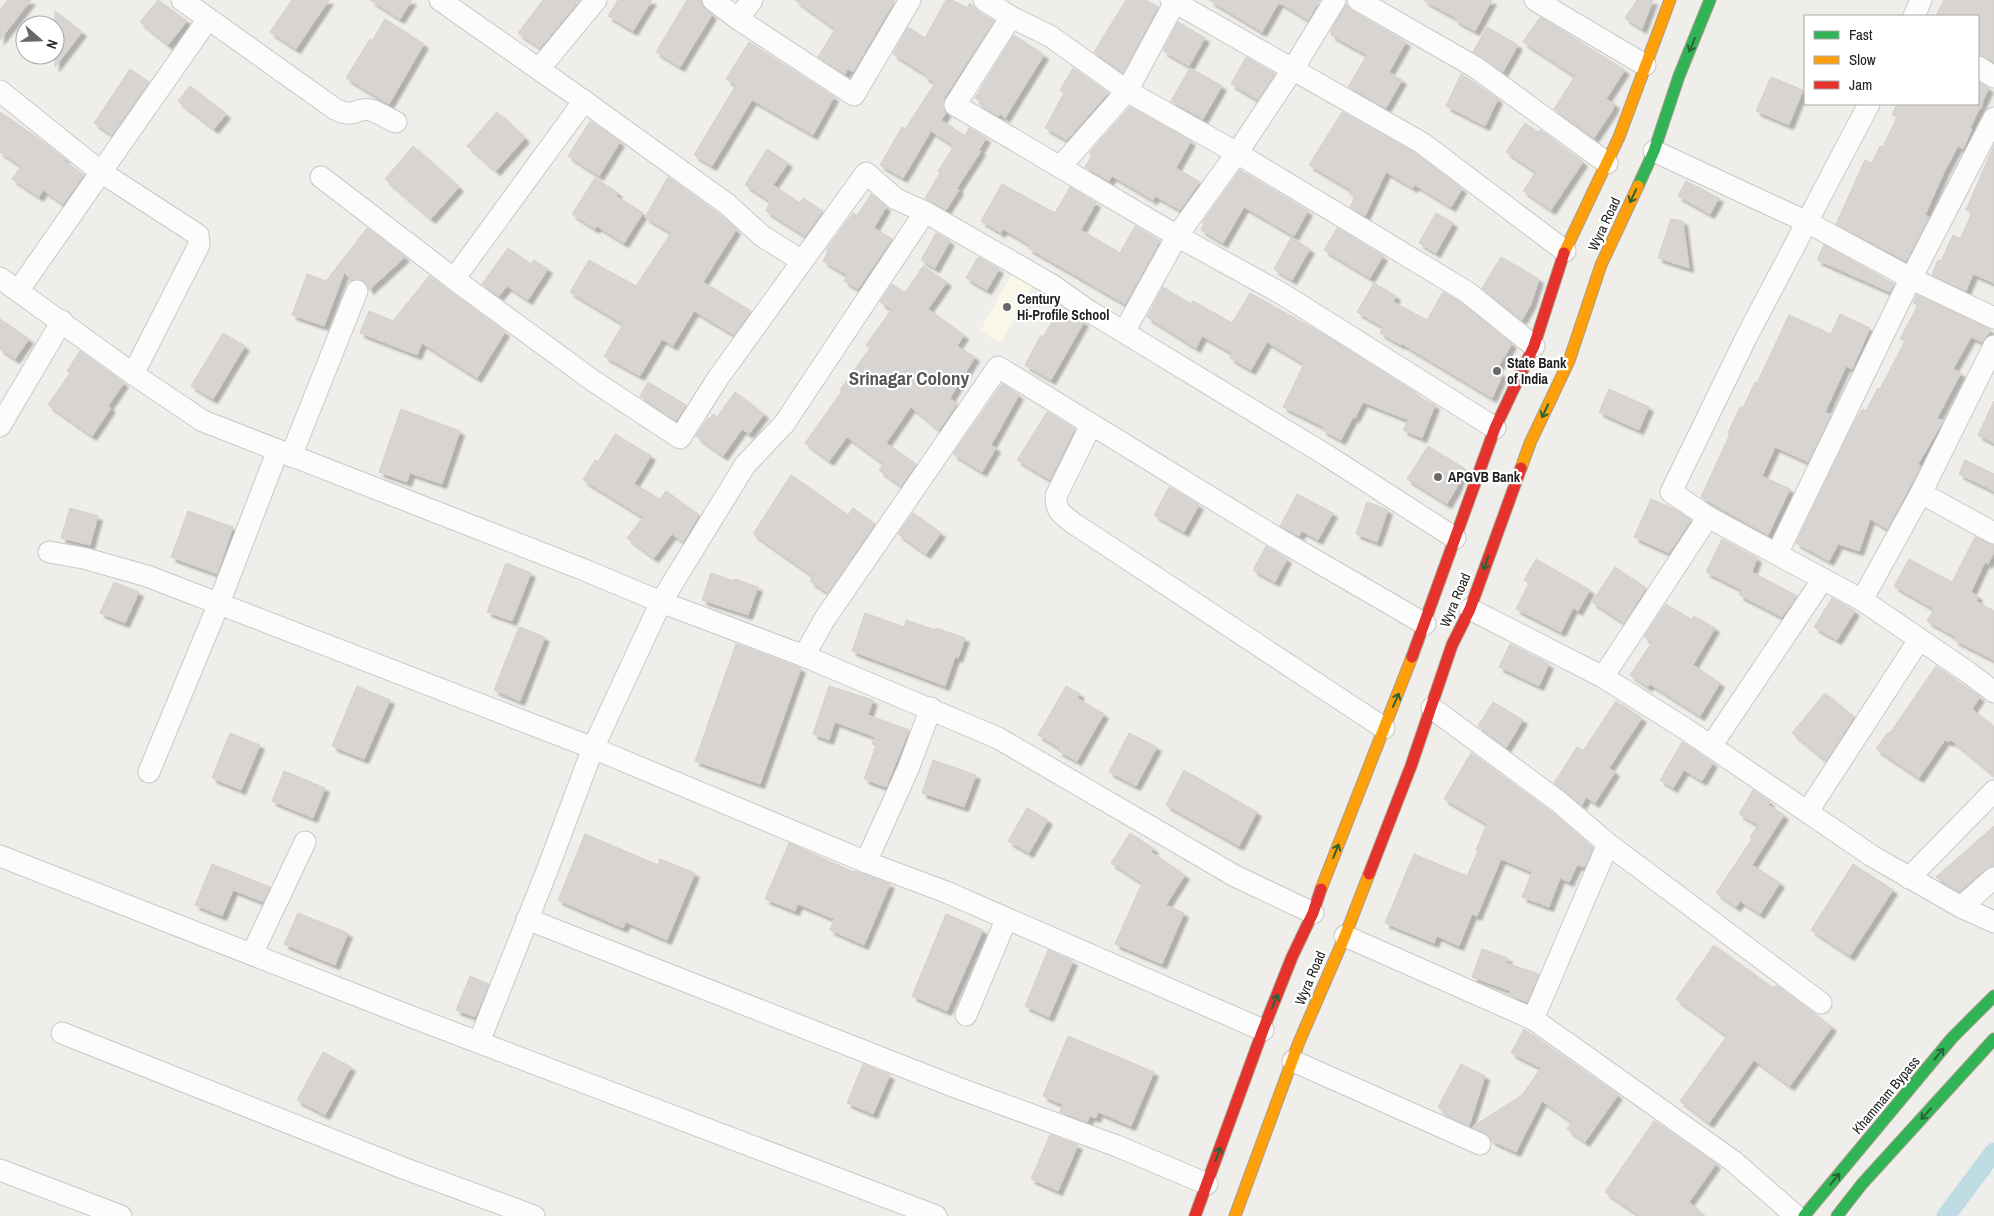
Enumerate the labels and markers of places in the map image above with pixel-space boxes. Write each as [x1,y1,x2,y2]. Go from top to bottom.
place label: Century Hi-Profile School [1017,290,1110,324]
marker: Century Hi-Profile School [1001,301,1013,313]
place label: State Bank of India [1507,354,1567,388]
marker: State Bank of India [1491,365,1503,377]
place label: APGVB Bank [1448,468,1521,486]
marker: APGVB Bank [1432,471,1444,483]

